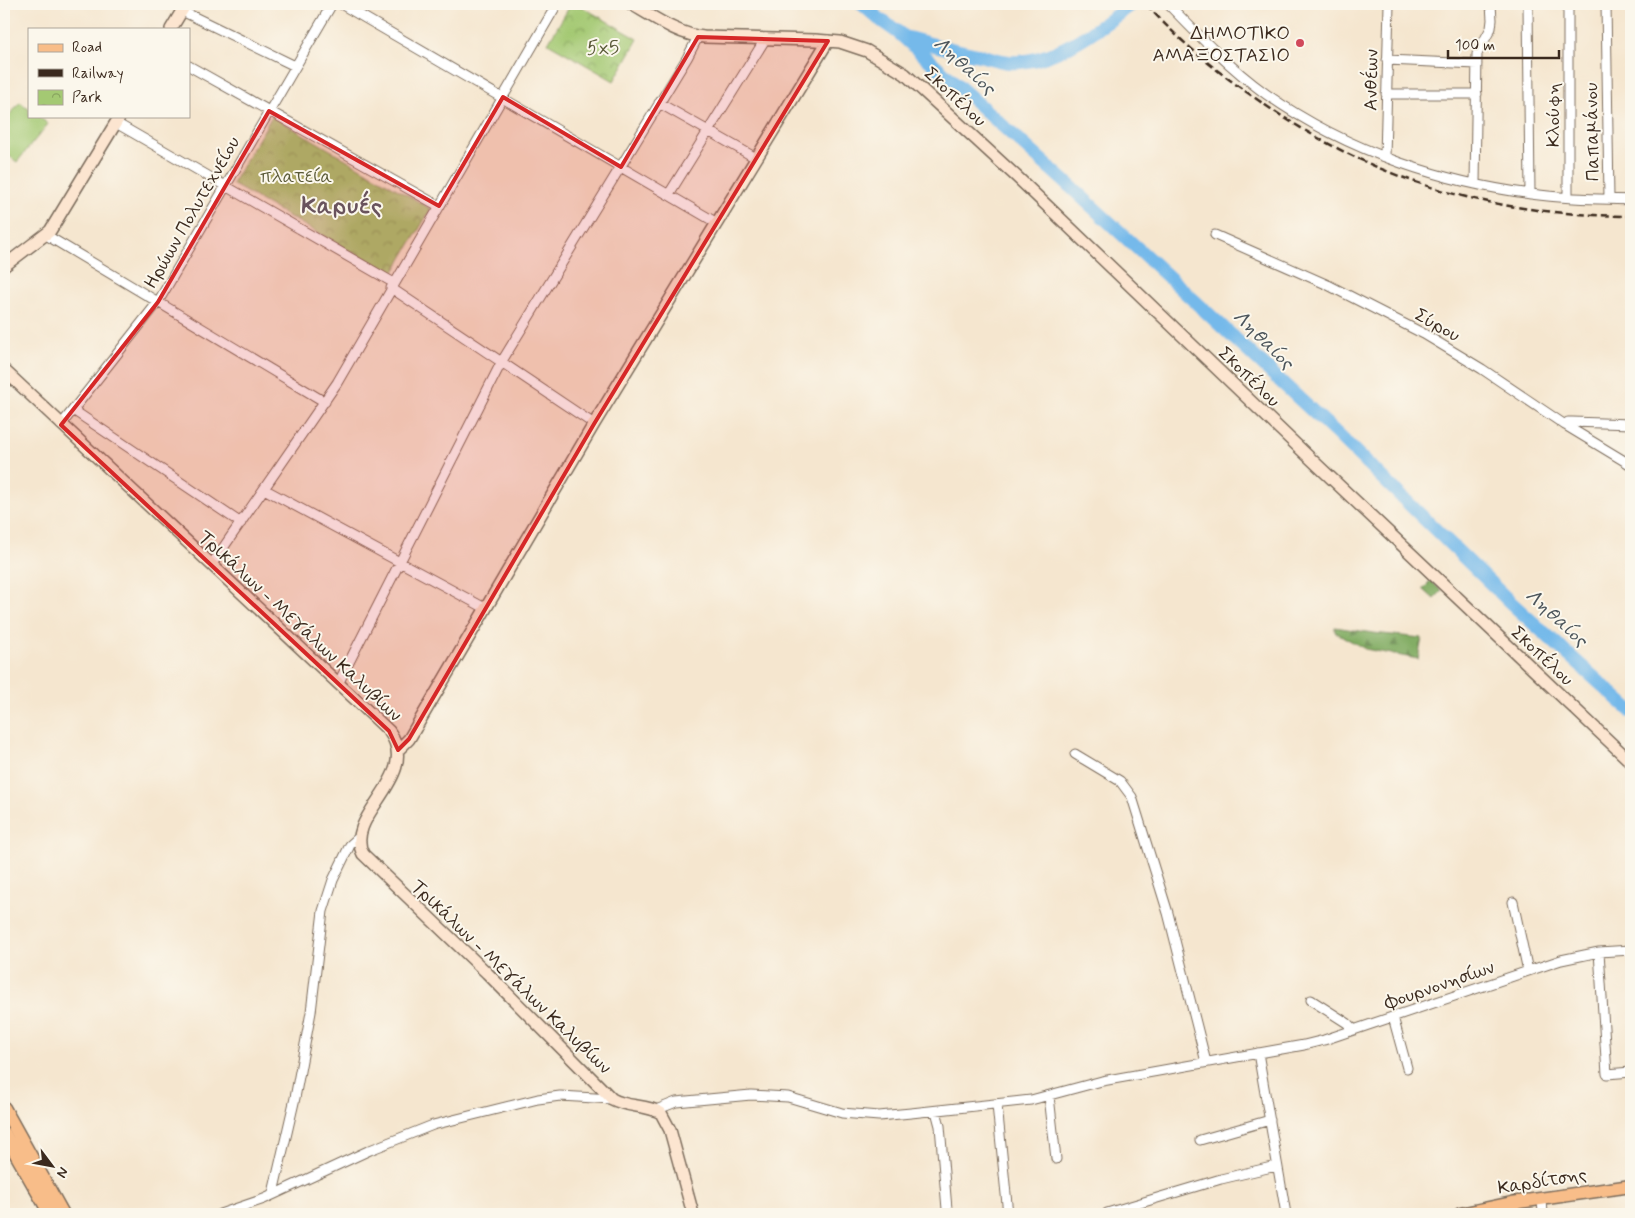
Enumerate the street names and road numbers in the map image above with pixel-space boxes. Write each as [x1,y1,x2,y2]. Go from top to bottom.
street label: Ανθέων [1358,49,1385,111]
street label: Σκοπέλου [918,62,992,133]
street label: Παπαμάνου [1579,82,1606,182]
street label: Κλούφη [1541,83,1566,147]
street label: Ηρώων Πολυτεχνείου [138,132,246,294]
street label: Σύρου [1410,303,1465,348]
street label: Σκοπέλου [1212,341,1286,413]
street label: Τρικάλων - Μεγάλων Καλυβίων [193,525,407,727]
street label: Σκοπέλου [1505,621,1579,692]
street label: Τρικάλων - Μεγάλων Καλυβίων [405,874,617,1080]
street label: Φουρνονησίων [1380,955,1498,1016]
street label: Καρδίτσης [1496,1162,1589,1201]

